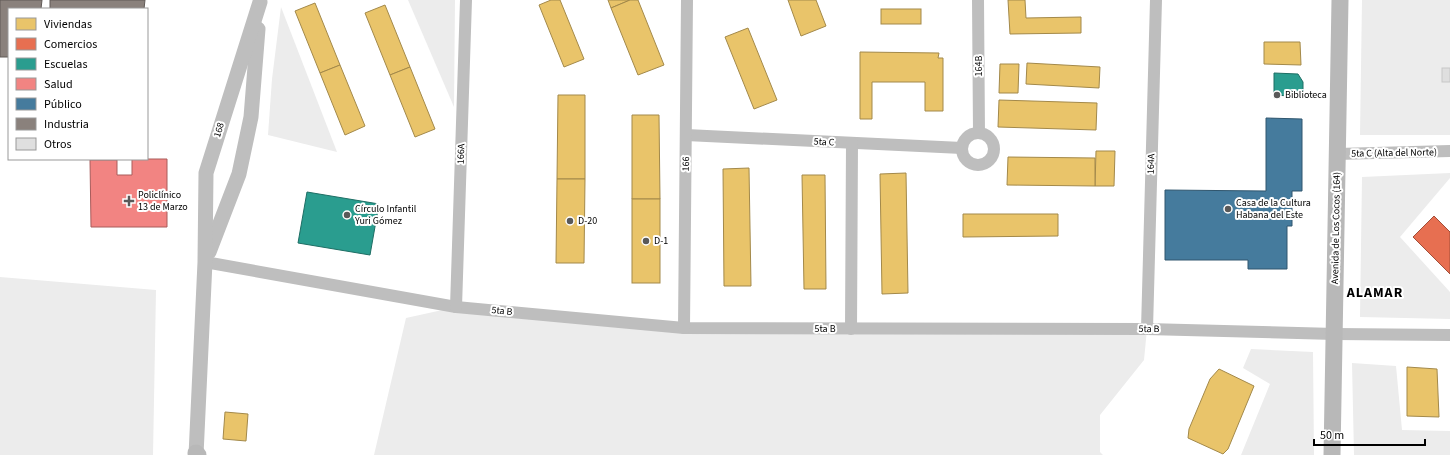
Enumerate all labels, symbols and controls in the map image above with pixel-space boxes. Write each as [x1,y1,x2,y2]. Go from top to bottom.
legend [8,8,148,160]
text: Viviendas [44,16,92,33]
text: Comercios [44,36,97,53]
street label: 164B [972,55,986,76]
text: Escuelas [44,56,87,73]
text: Salud [44,76,73,93]
place label: Biblioteca [1285,88,1327,102]
marker: Biblioteca [1272,90,1282,100]
text: Público [44,96,82,113]
text: Industria [44,116,89,133]
street label: 168 [210,121,228,139]
street label: 5ta C [813,134,835,150]
text: Otros [44,136,72,153]
street label: 166A [454,143,468,164]
street label: 5ta C (Alta del Norte) [1351,145,1437,161]
street label: 164A [1144,153,1158,174]
street label: 166 [679,156,693,172]
street label: Avenida de Los Cocos (164) [1328,172,1344,284]
place label: Policlínico 13 de Marzo [138,188,188,214]
marker: Policlínico 13 de Marzo [123,195,135,207]
place label: Casa de la Cultura Habana del Este [1236,196,1311,222]
place label: Círculo Infantil Yuri Gómez [354,202,417,228]
marker: Casa de la Cultura Habana del Este [1223,204,1233,214]
marker: Círculo Infantil Yuri Gómez [342,210,352,220]
place label: D-20 [578,214,597,228]
marker: D-20 [565,216,575,226]
place label: D-1 [654,234,668,248]
marker: D-1 [641,236,651,246]
district label: ALAMAR [1346,283,1403,303]
street label: 5ta B [491,303,513,319]
street label: 5ta B [814,322,836,336]
street label: 5ta B [1138,322,1160,336]
scale bar [1314,421,1425,447]
text: 50 m [1320,427,1344,444]

